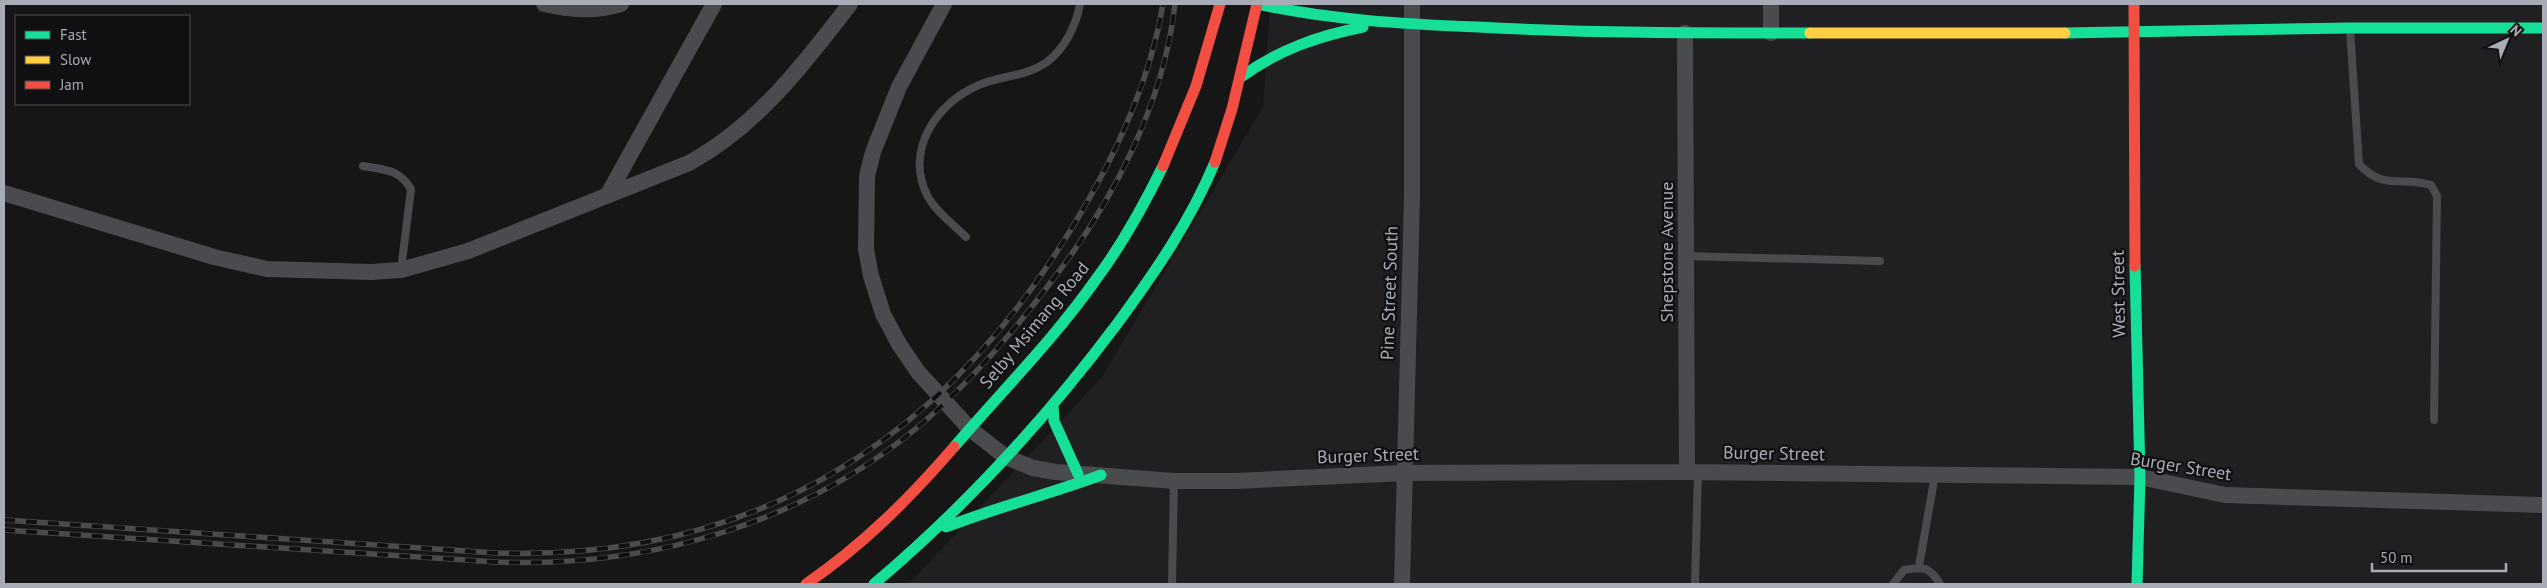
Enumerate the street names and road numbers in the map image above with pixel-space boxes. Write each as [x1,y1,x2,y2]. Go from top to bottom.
street label: Shepstone Avenue [1655,182,1678,322]
street label: Pine Street South [1375,225,1403,361]
street label: West Street [2106,250,2130,338]
street label: Selby Msimang Road [974,257,1094,393]
street label: Burger Street [1723,441,1825,465]
street label: Burger Street [1317,442,1419,468]
street label: Burger Street [2129,447,2233,485]

